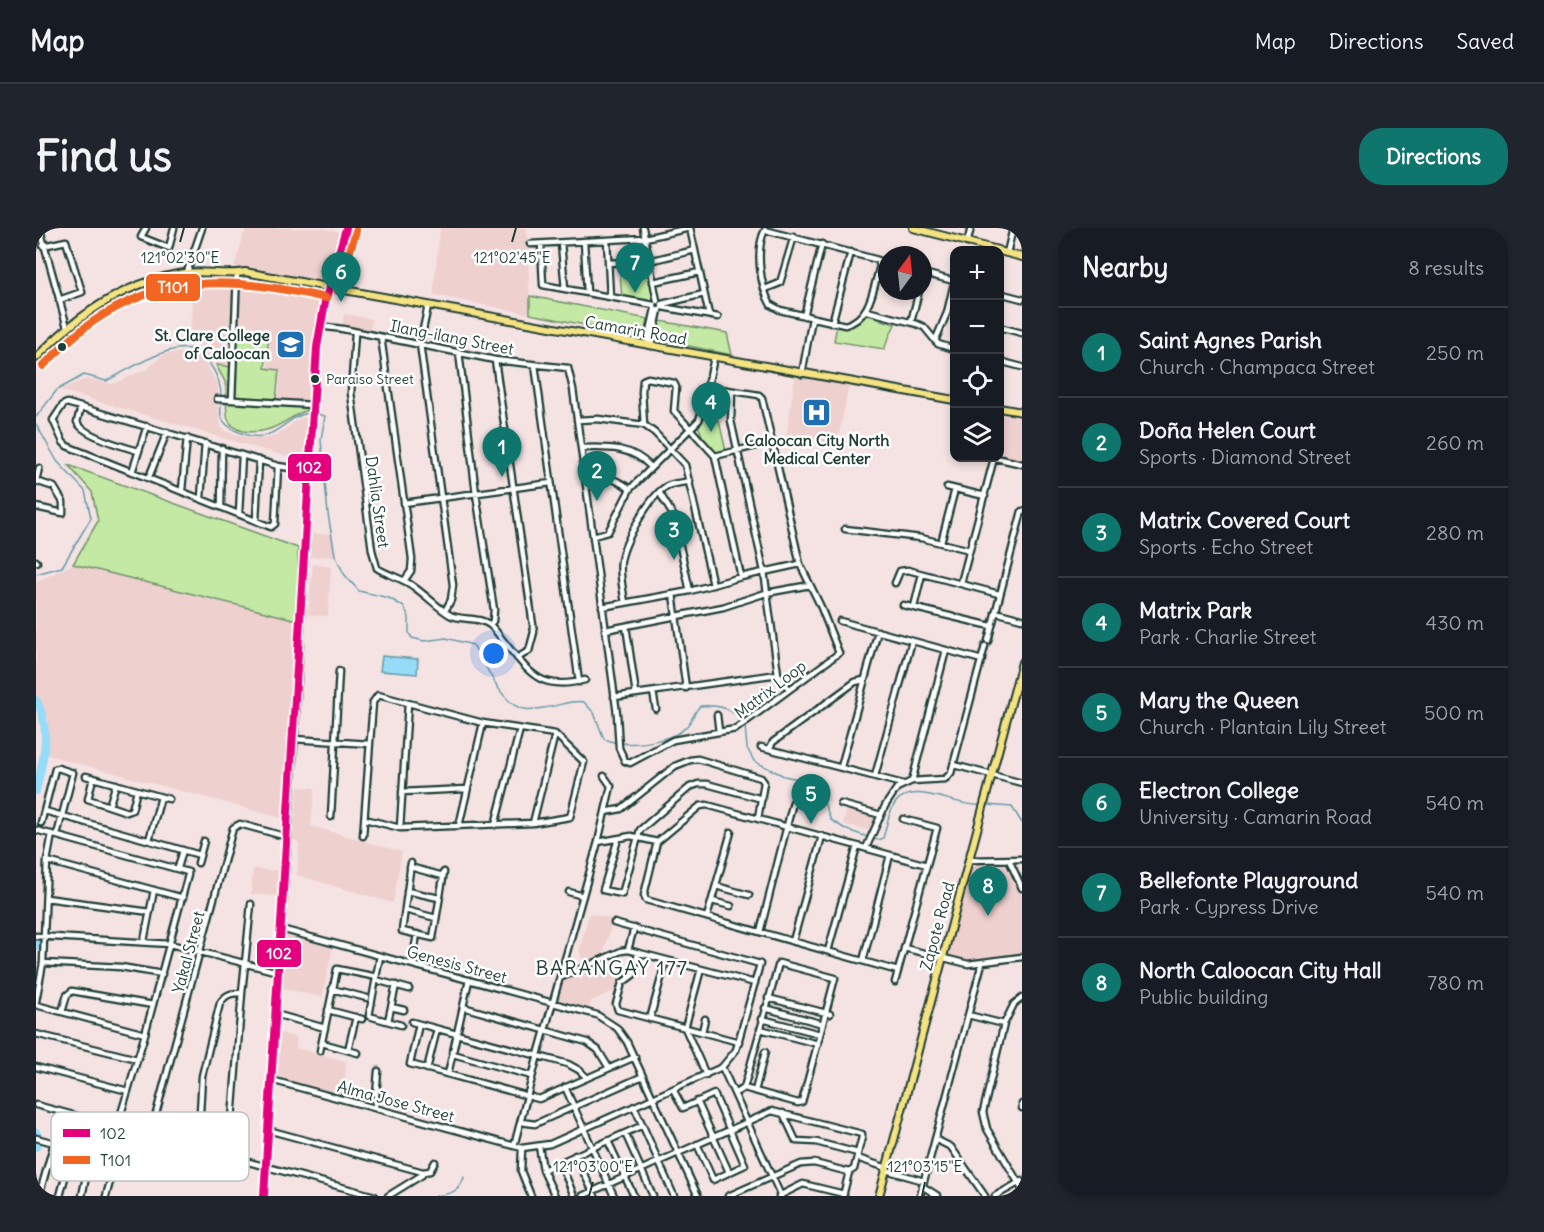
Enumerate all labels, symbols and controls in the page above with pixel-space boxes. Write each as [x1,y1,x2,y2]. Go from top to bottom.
text: Map [30,23,84,59]
text: Map [1255,28,1296,55]
text: Directions [1329,28,1423,55]
text: Saved [1456,28,1514,55]
button: Directions [1359,128,1508,185]
text: Find us [36,130,172,182]
pin: 7 [616,244,654,293]
north arrow [878,246,932,300]
map controls [950,246,1004,462]
button: + [950,246,1004,300]
text: 121°02'30"E [141,248,219,267]
text: 121°02'45"E [474,248,551,267]
text: Nearby [1082,251,1168,284]
pin: 6 [322,253,360,302]
text: 8 results [1408,255,1484,280]
line badge: T101 [145,273,201,302]
text: T101 [157,277,189,297]
button: − [950,300,1004,354]
street label: Camarin Road [583,311,689,349]
street label: Ilang-ilang Street [388,315,516,359]
place label: St. Clare College of Caloocan [154,325,270,363]
text: Saint Agnes Parish [1139,326,1322,354]
school or university icon: St. Clare College of Caloocan [275,328,307,360]
text: 1 [1098,340,1105,365]
text: 250 m [1426,340,1484,365]
unlabelled marker [56,341,68,353]
button: locate [950,354,1004,408]
text: Church · Champaca Street [1139,354,1375,379]
place label: Paraiso Street [326,370,414,388]
marker: Paraiso Street [309,373,321,385]
pin: 4 [692,382,730,432]
hospital icon: Caloocan City North Medical Center [801,396,833,428]
button: layers [950,408,1004,462]
text: Doña Helen Court [1139,416,1316,444]
pin: 1 [482,428,522,477]
place label: Caloocan City North Medical Center [745,430,889,468]
text: 2 [1096,430,1107,455]
text: 260 m [1426,430,1484,455]
text: Sports · Diamond Street [1139,444,1351,469]
pin: 2 [578,452,616,501]
line badge: 102 [287,453,332,482]
street label: Dahlia Street [362,455,394,550]
text: 102 [296,457,322,477]
text: Matrix Covered Court [1139,506,1350,534]
pin: 3 [654,510,694,560]
text: 3 [1096,520,1107,545]
text: 280 m [1426,520,1484,545]
text: Sports · Echo Street [1139,534,1313,559]
text: Matrix Park [1139,596,1252,624]
text: 4 [1096,610,1107,635]
text: 430 m [1426,610,1484,635]
text: Park · Charlie Street [1139,624,1316,649]
your location [479,639,508,668]
street label: Matrix Loop [730,655,810,723]
text: Mary the Queen [1139,686,1299,714]
text: 5 [1096,700,1107,725]
text: 500 m [1424,700,1484,725]
text: Church · Plantain Lily Street [1139,714,1387,739]
pin: 5 [792,774,830,824]
text: Electron College [1139,776,1299,804]
text: 6 [1096,790,1107,815]
text: 540 m [1425,790,1484,815]
text: University · Camarin Road [1139,804,1372,829]
pin: 8 [968,866,1008,916]
text: Bellefonte Playground [1139,866,1358,894]
street label: Zapote Road [916,879,958,973]
text: 7 [1097,880,1106,905]
text: 540 m [1425,880,1484,905]
text: Park · Cypress Drive [1139,894,1319,919]
street label: Yakal Street [167,908,209,995]
line badge: 102 [256,939,302,968]
street label: Genesis Street [405,941,510,987]
text: 102 [266,943,292,963]
district label: BARANGAY 177 [535,955,689,980]
text: North Caloocan City Hall [1139,956,1382,984]
text: 8 [1096,970,1107,995]
text: 780 m [1427,970,1484,995]
text: Public building [1139,984,1268,1009]
street label: Alma Jose Street [335,1076,457,1126]
legend [51,1112,249,1181]
text: 102 [100,1123,126,1143]
text: T101 [100,1150,131,1170]
text: 121°03'00"E [553,1157,633,1176]
text: 121°03'15"E [888,1157,963,1176]

